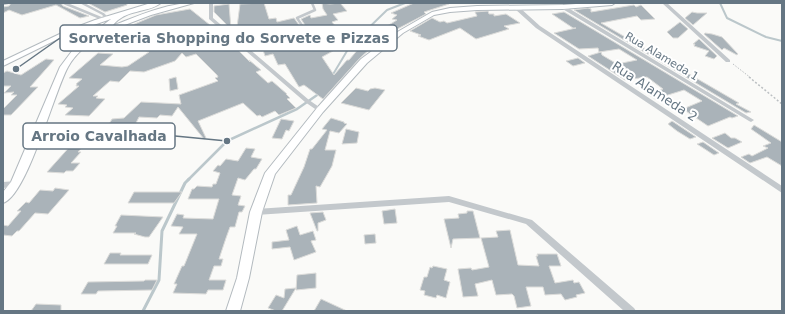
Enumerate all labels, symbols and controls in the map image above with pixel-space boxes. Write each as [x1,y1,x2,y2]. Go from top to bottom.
callout: Sorveteria Shopping do Sorvete e Pizzas [60,25,397,51]
street label: Rua Alameda 1 [623,29,701,83]
text: Sorveteria Shopping do Sorvete e Pizzas [68,30,390,46]
street label: Rua Alameda 2 [609,58,700,125]
callout: Arroio Cavalhada [23,123,175,149]
text: Arroio Cavalhada [31,128,167,144]

